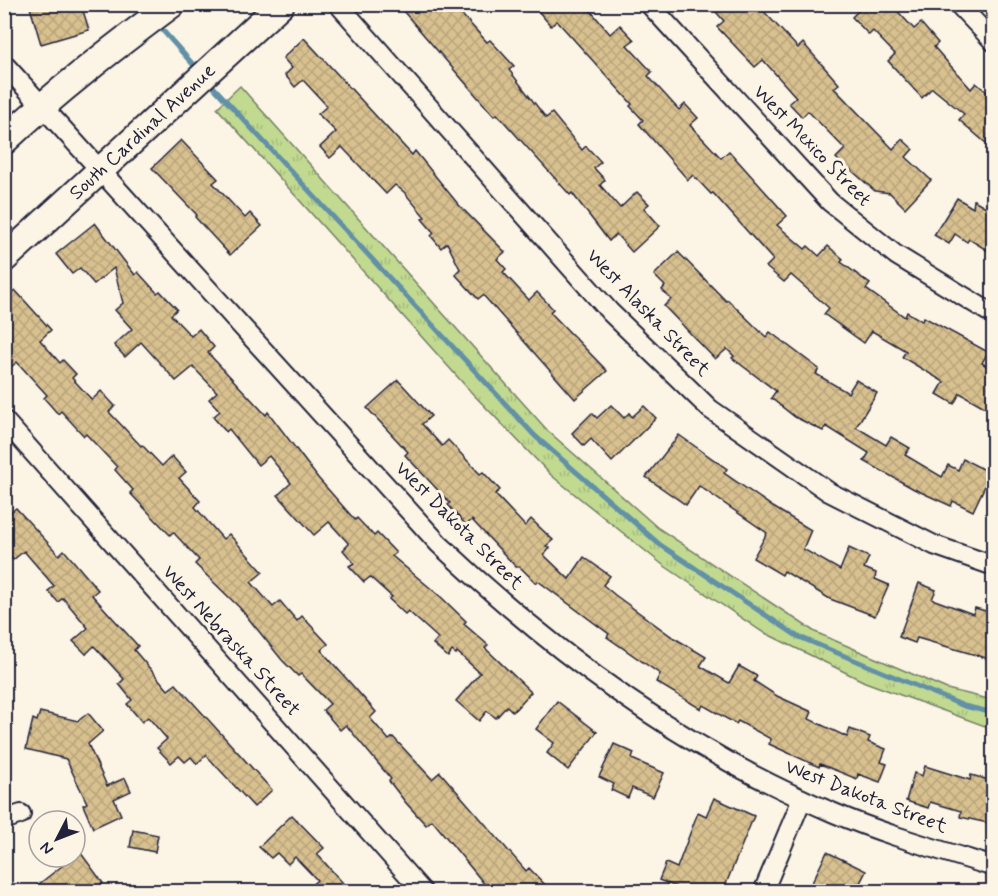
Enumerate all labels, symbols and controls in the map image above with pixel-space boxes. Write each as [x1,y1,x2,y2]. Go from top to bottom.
street label: South Cardinal Avenue [63,57,222,206]
street label: West Mexico Street [747,79,877,213]
street label: West Alaska Street [580,243,716,383]
street label: West Dakota Street [389,456,529,596]
street label: West Nebraska Street [156,559,306,723]
street label: West Dakota Street [781,754,951,840]
north arrow [27,809,87,869]
text: N [36,837,58,859]

